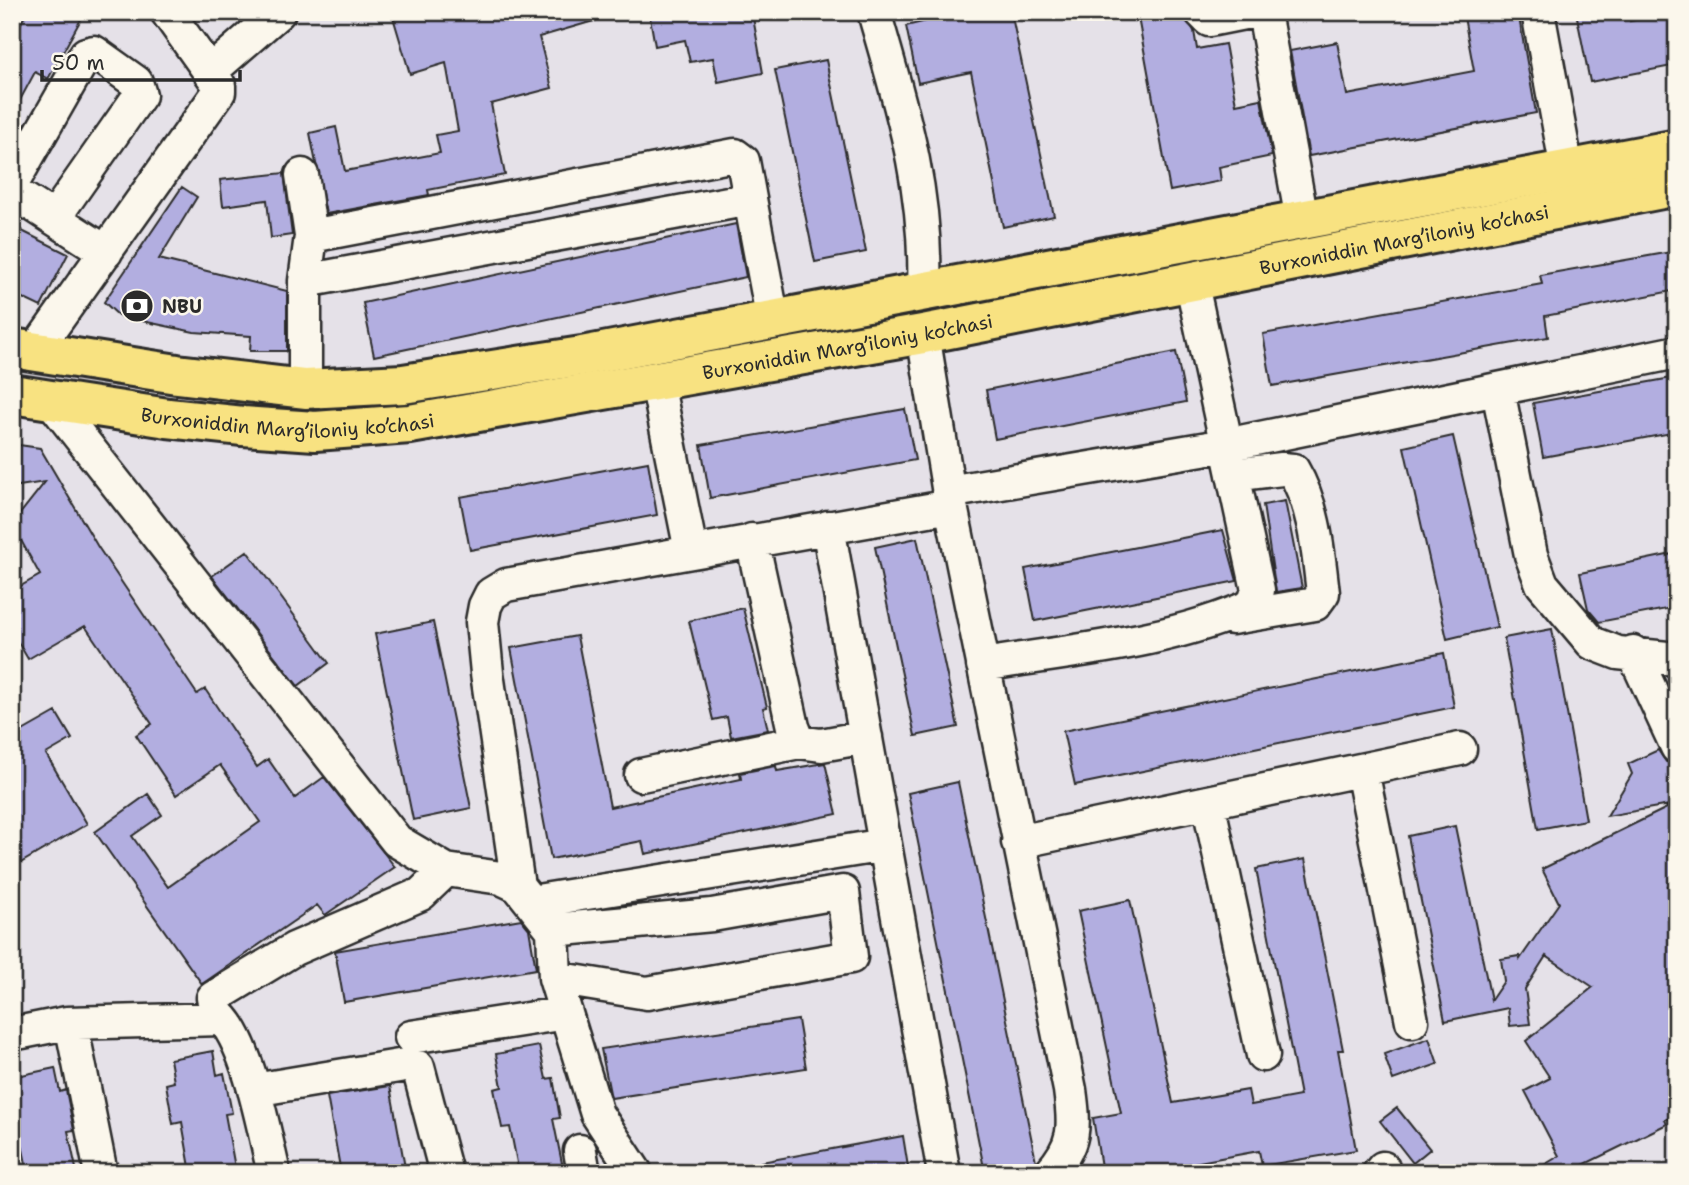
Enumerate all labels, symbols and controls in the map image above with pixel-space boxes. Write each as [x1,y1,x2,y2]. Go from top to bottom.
scale bar [42,38,240,82]
text: 50 m [52,49,105,77]
street label: Burxoniddin Marg’iloniy ko’chasi [1257,199,1551,280]
bank icon: NBU [118,287,156,325]
place label: NBU [162,294,202,319]
street label: Burxoniddin Marg’iloniy ko’chasi [700,308,995,385]
street label: Burxoniddin Marg’iloniy ko’chasi [139,402,436,444]

